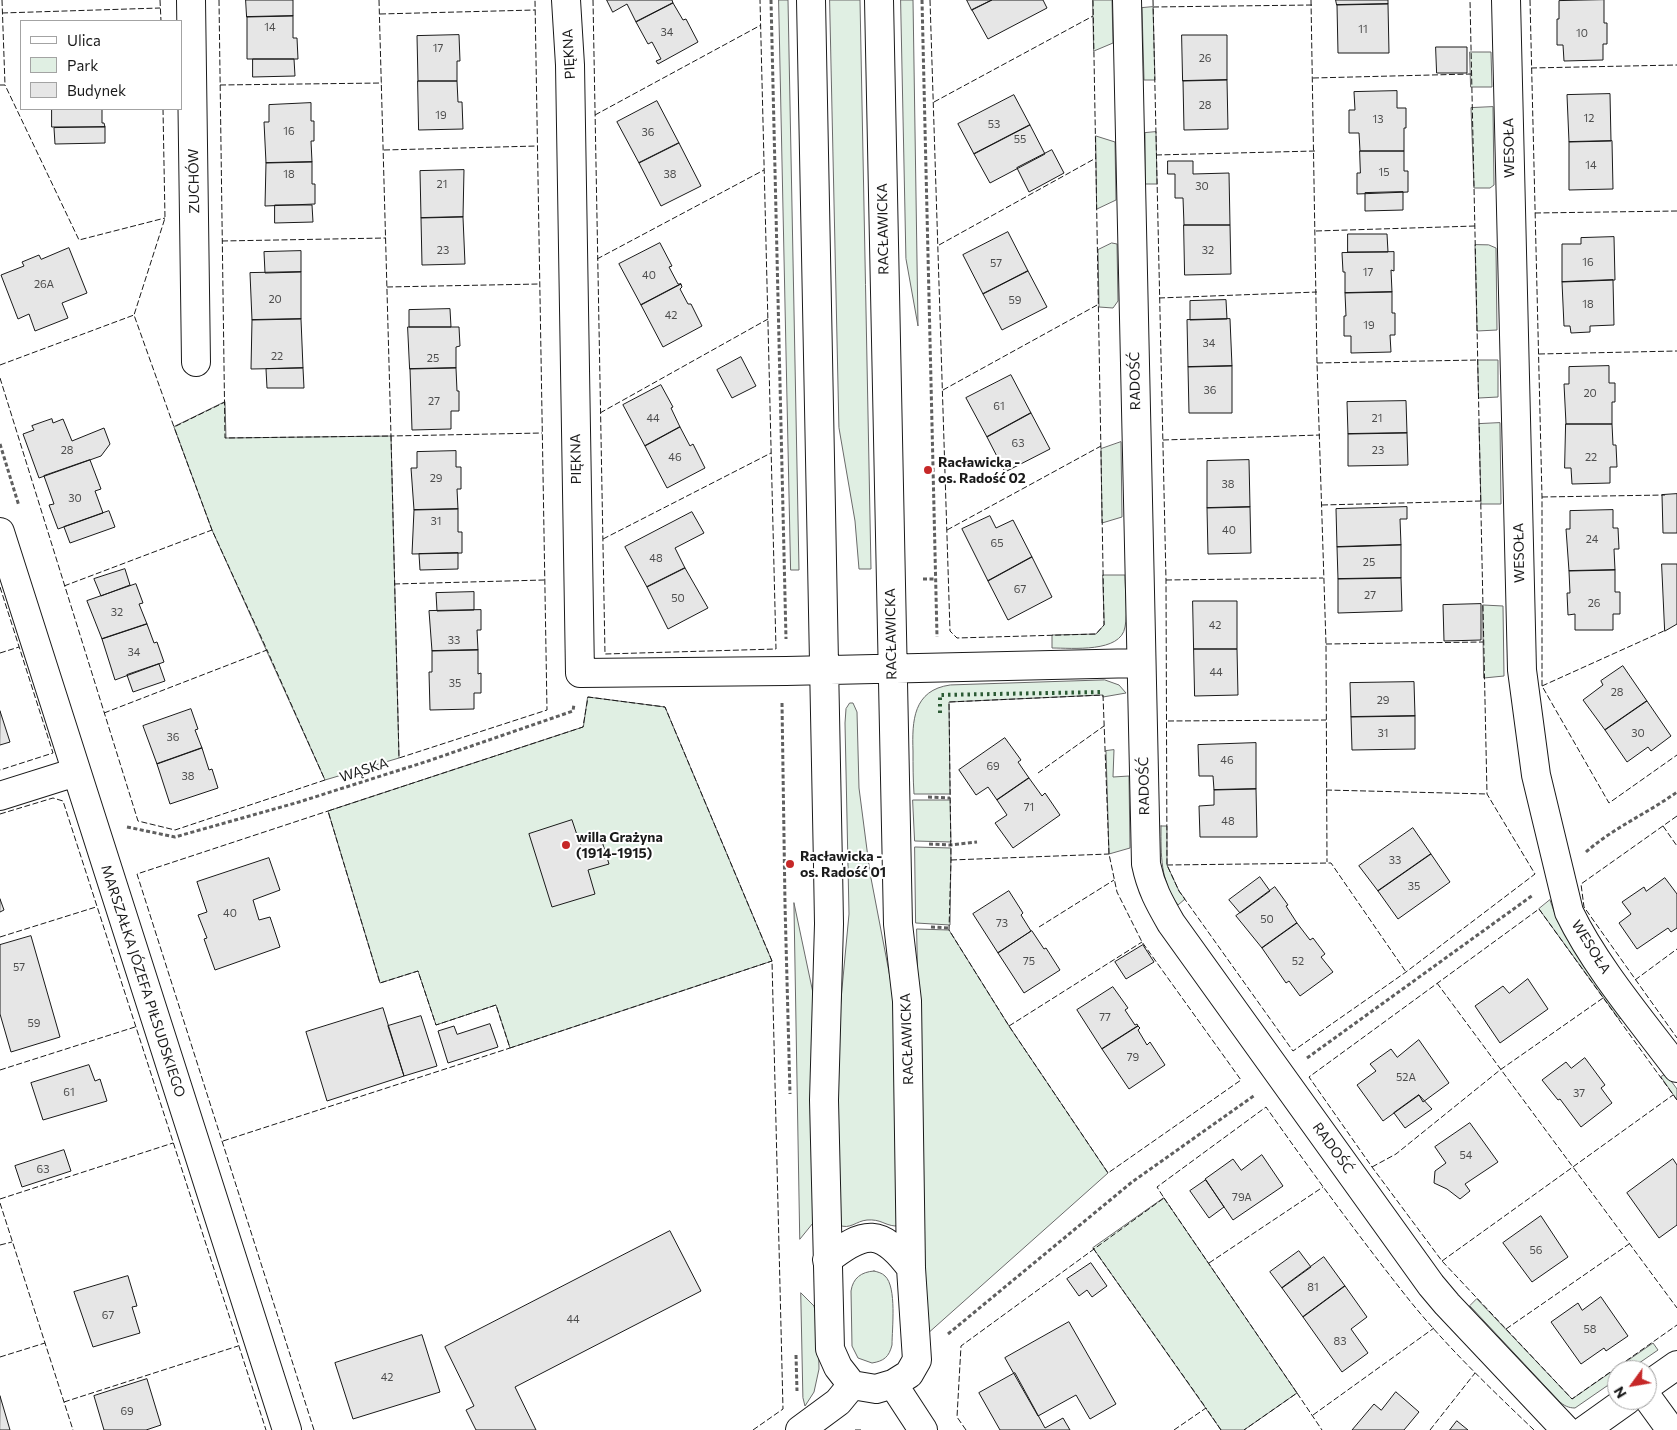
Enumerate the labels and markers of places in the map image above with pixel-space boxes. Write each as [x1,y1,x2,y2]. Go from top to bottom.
place label: Racławicka - os. Radość 02 [938,454,1026,487]
marker: Racławicka - os. Radość 02 [922,464,934,476]
place label: willa Grażyna (1914-1915) [576,829,663,862]
marker: willa Grażyna (1914-1915) [560,839,572,851]
place label: Racławicka - os. Radość 01 [800,848,886,880]
marker: Racławicka - os. Radość 01 [784,858,796,870]

